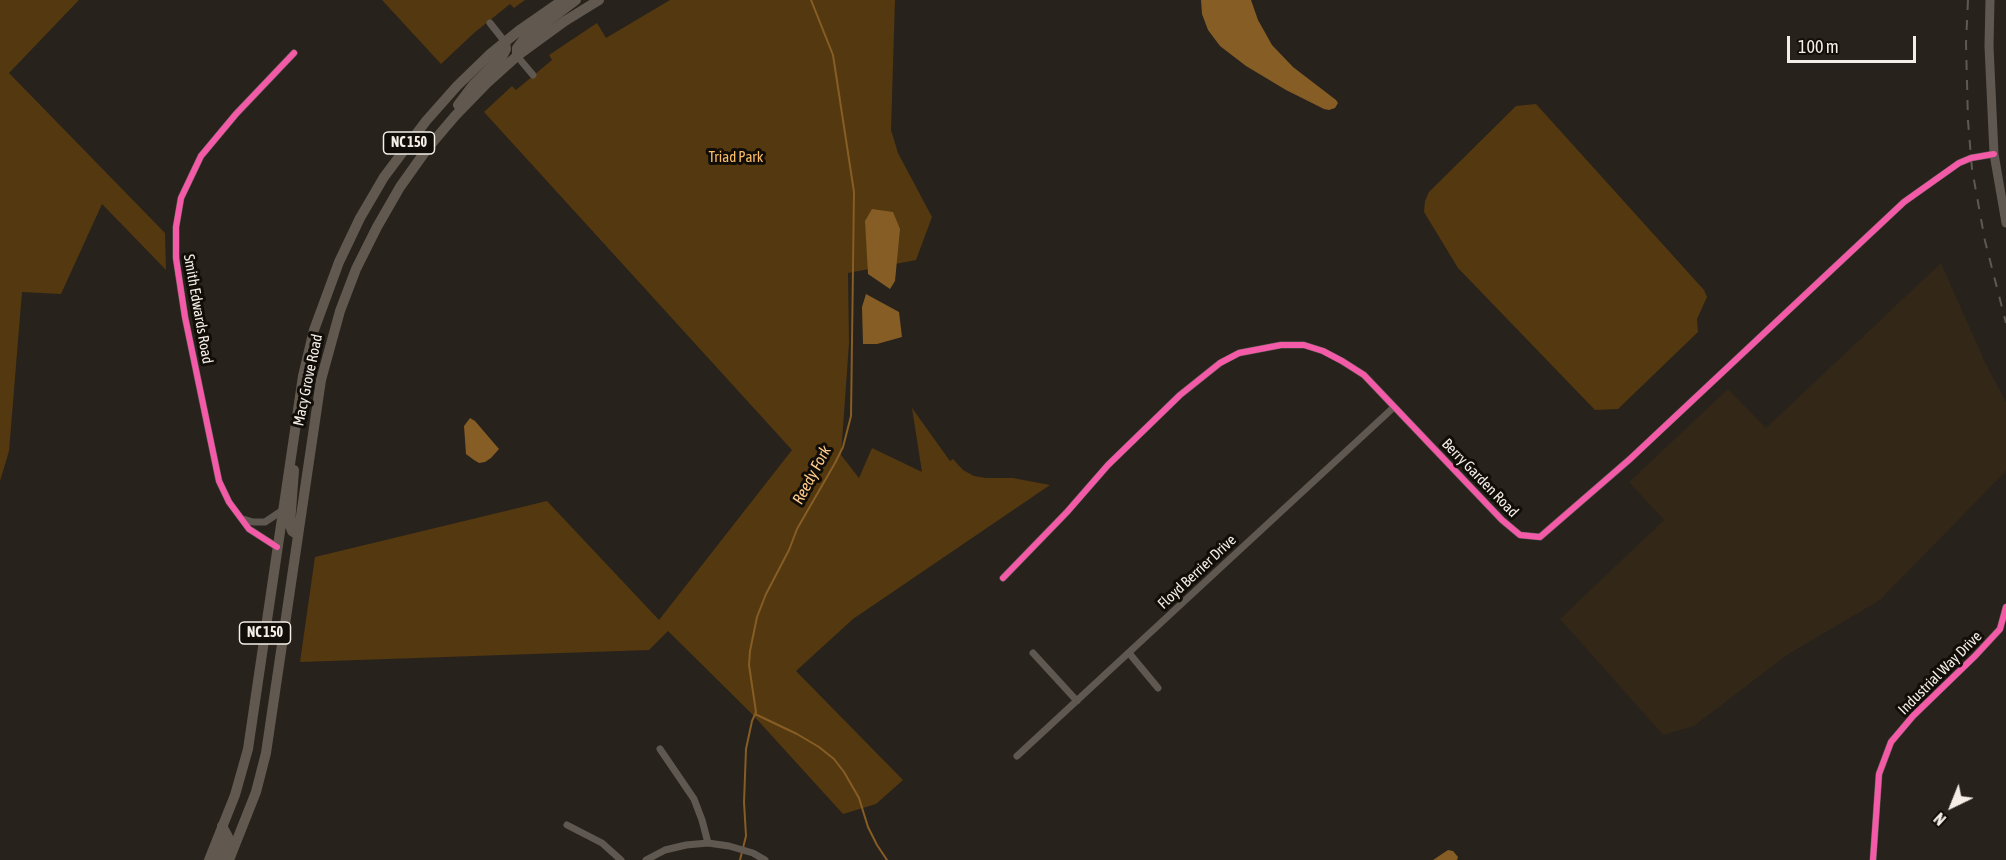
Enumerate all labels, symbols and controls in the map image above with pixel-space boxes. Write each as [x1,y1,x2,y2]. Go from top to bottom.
scale bar [1790,24,1919,62]
text: 100 m [1798,36,1839,57]
road number: NC 150 [384,132,434,154]
park label: Triad Park [709,148,763,166]
street label: Smith Edwards Road [179,253,217,365]
street label: Macy Grove Road [289,332,327,428]
street label: Berry Garden Road [1438,435,1522,521]
water label: Reedy Fork [789,442,835,508]
street label: Floyd Berrier Drive [1154,531,1240,613]
road number: NC 150 [240,622,290,644]
street label: Industrial Way Drive [1894,627,1986,719]
north arrow [1922,776,1982,836]
text: N [1930,809,1949,829]

